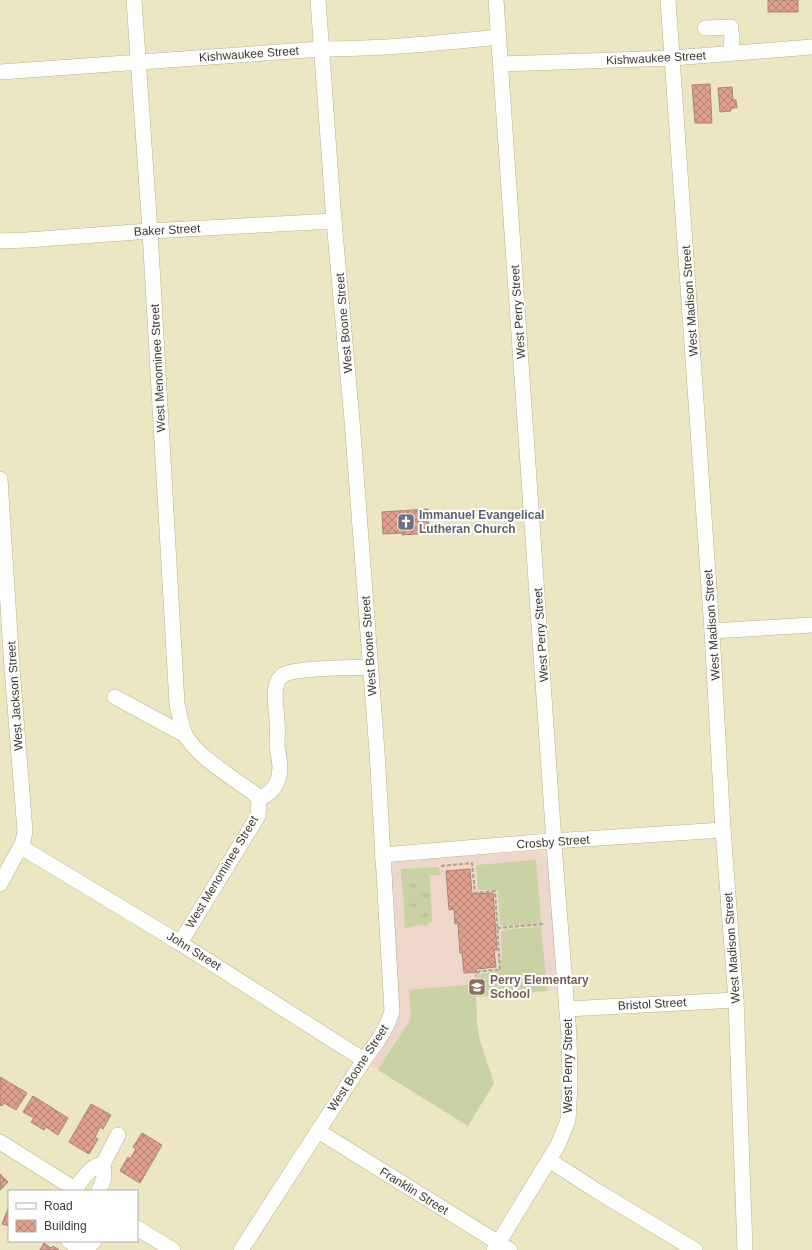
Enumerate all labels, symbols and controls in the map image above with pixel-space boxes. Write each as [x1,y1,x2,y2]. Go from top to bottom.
street label: Kishwaukee Street [199,43,300,64]
street label: Kishwaukee Street [606,48,707,68]
street label: Baker Street [133,221,201,239]
street label: West Madison Street [679,244,701,357]
street label: West Perry Street [508,264,528,360]
street label: West Boone Street [333,272,355,374]
street label: West Menominee Street [148,303,168,433]
place label: Immanuel Evangelical Lutheran Church [419,508,544,536]
church icon: Immanuel Evangelical Lutheran Church [396,512,416,532]
street label: West Madison Street [701,568,723,681]
street label: West Perry Street [531,587,551,683]
street label: West Boone Street [358,595,379,697]
street label: West Jackson Street [4,640,26,751]
street label: West Menominee Street [183,813,261,931]
street label: Crosby Street [516,832,591,852]
street label: West Madison Street [721,891,743,1004]
street label: John Street [164,929,224,974]
place label: Perry Elementary School [490,973,589,1001]
school or university icon: Perry Elementary School [467,977,487,997]
street label: Bristol Street [617,995,687,1013]
street label: West Perry Street [561,1018,575,1113]
street label: West Boone Street [325,1021,392,1114]
street label: Franklin Street [377,1164,451,1218]
legend [8,1190,138,1242]
text: Road [44,1199,73,1213]
text: Building [44,1219,87,1233]

